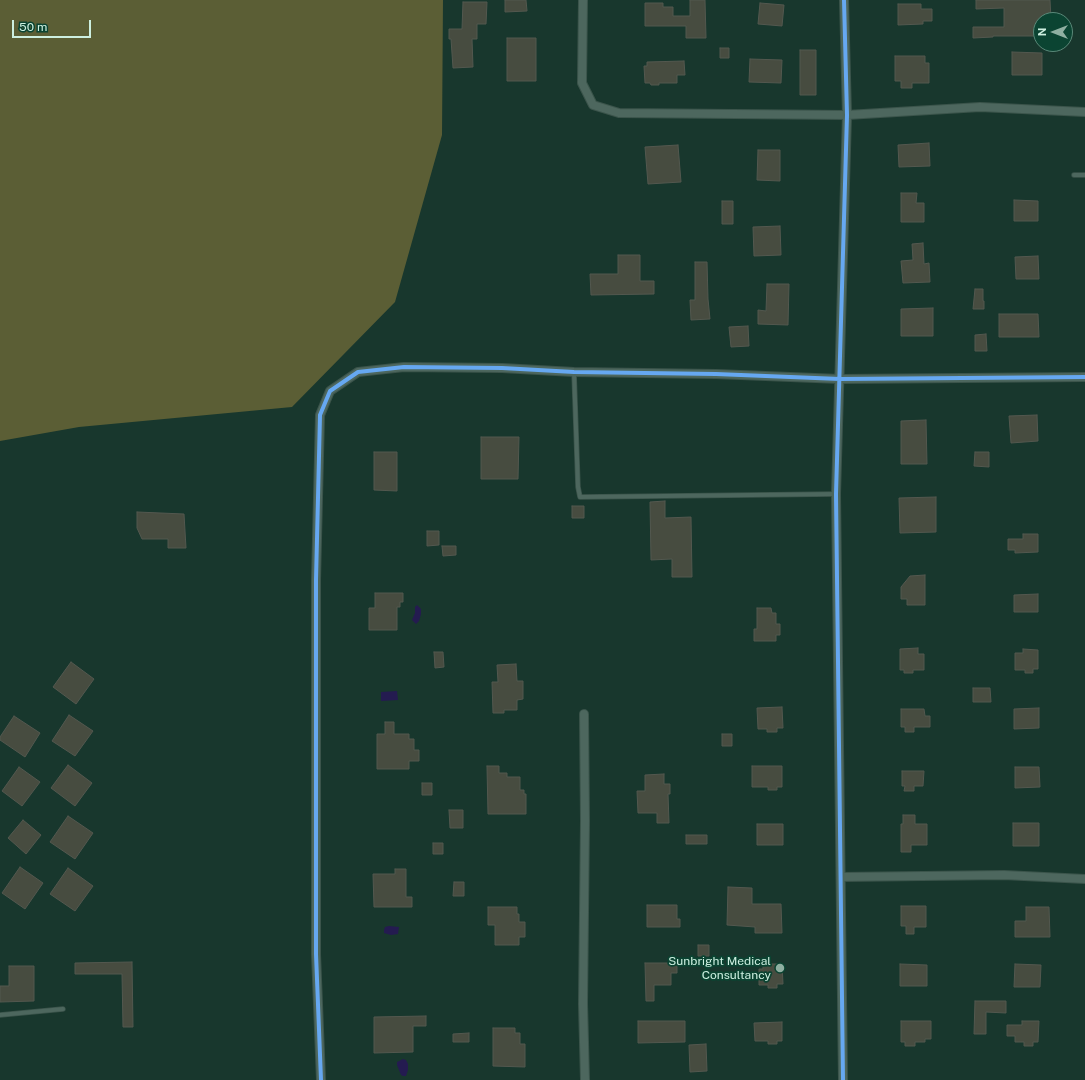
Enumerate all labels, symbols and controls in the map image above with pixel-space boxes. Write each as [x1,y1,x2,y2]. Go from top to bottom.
scale bar [14,12,93,38]
north arrow [1033,12,1073,52]
text: 50 m [19,20,47,34]
text: N [1036,28,1048,36]
place label: Sunbright Medical Consultancy [668,954,771,982]
marker: Sunbright Medical Consultancy [774,962,786,974]

